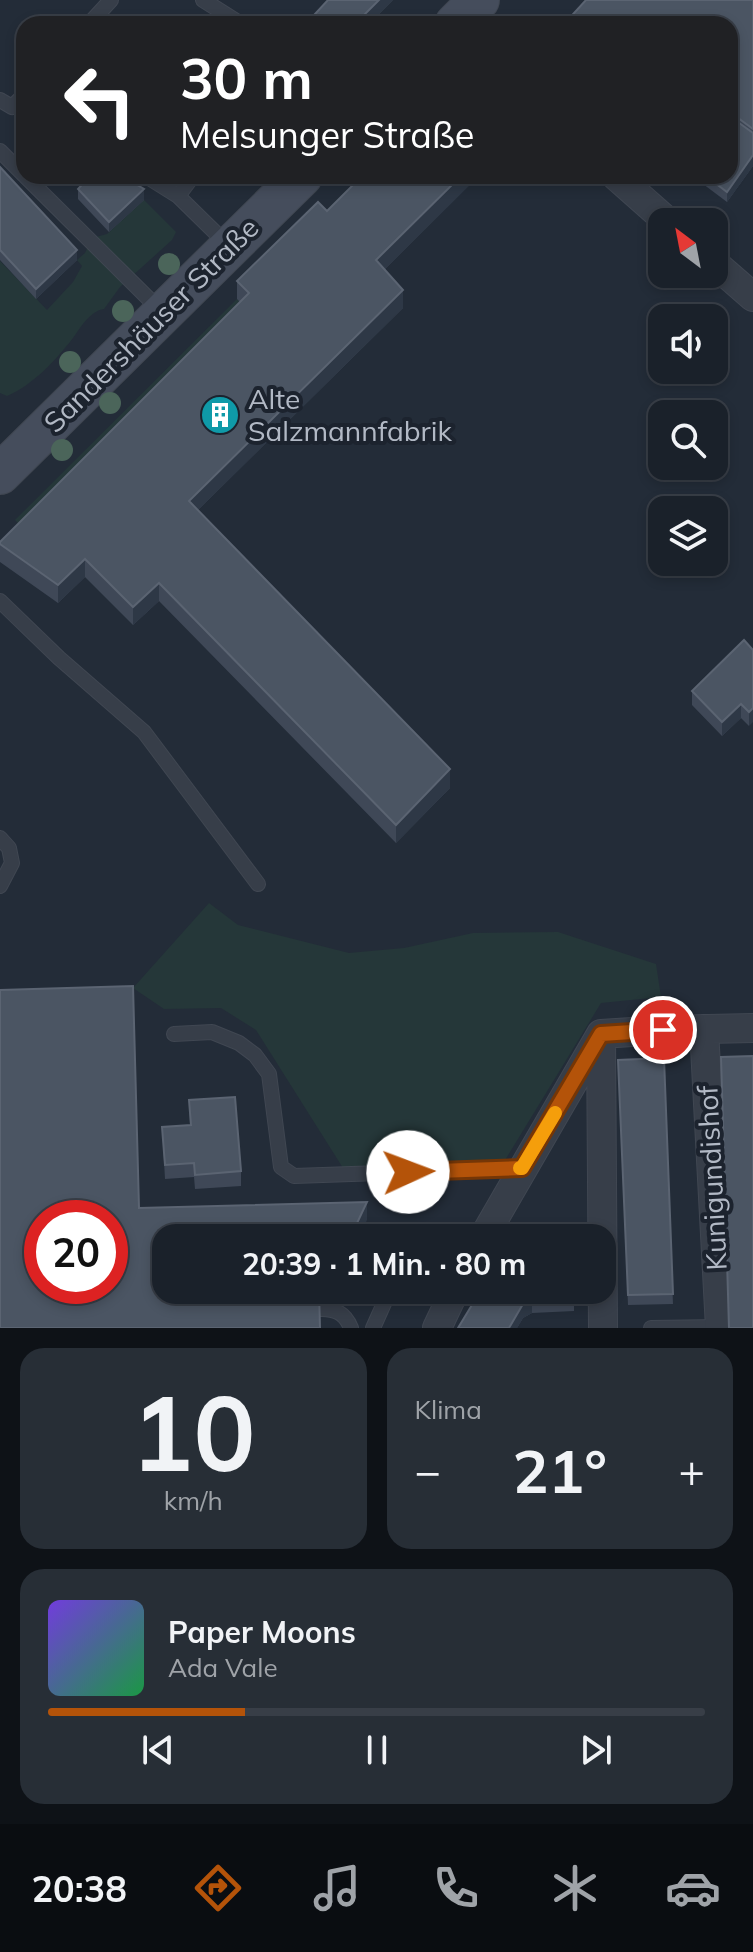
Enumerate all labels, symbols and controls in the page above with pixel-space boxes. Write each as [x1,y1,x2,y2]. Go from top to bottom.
text: 30 m [180,43,313,113]
icon: left [48,48,152,152]
text: Melsunger Straße [180,112,474,157]
north arrow [648,208,728,288]
map controls [648,208,728,576]
street label: Sandershäuser Straße [36,210,265,439]
button: sound [648,304,728,384]
place label: Alte Salzmannfabrik [248,381,452,448]
building icon: Alte Salzmannfabrik [199,394,241,436]
button: search [648,400,728,480]
button: layers [648,496,728,576]
pin [629,996,697,1064]
icon: arrive [641,1008,685,1052]
street label: Kunigundishof [689,1084,734,1271]
position arrow [366,1130,450,1214]
speed limit sign: 20 [24,1200,128,1304]
text: 20:39 · 1 Min. · 80 m [242,1245,526,1283]
text: 10 [131,1366,256,1497]
text: Klima [415,1393,482,1426]
text: 21° [512,1433,607,1508]
text: − [415,1443,441,1498]
text: + [679,1443,705,1498]
text: km/h [164,1484,223,1517]
text: Paper Moons [168,1613,356,1651]
text: Ada Vale [168,1651,278,1684]
icon: previous [136,1728,180,1772]
icon: pause [355,1728,399,1772]
icon: next [574,1728,618,1772]
icon: directions [190,1860,246,1916]
icon: music [309,1860,365,1916]
icon: phone [428,1860,484,1916]
icon: climate [547,1860,603,1916]
icon: car [665,1860,721,1916]
text: 20:38 [31,1866,127,1911]

